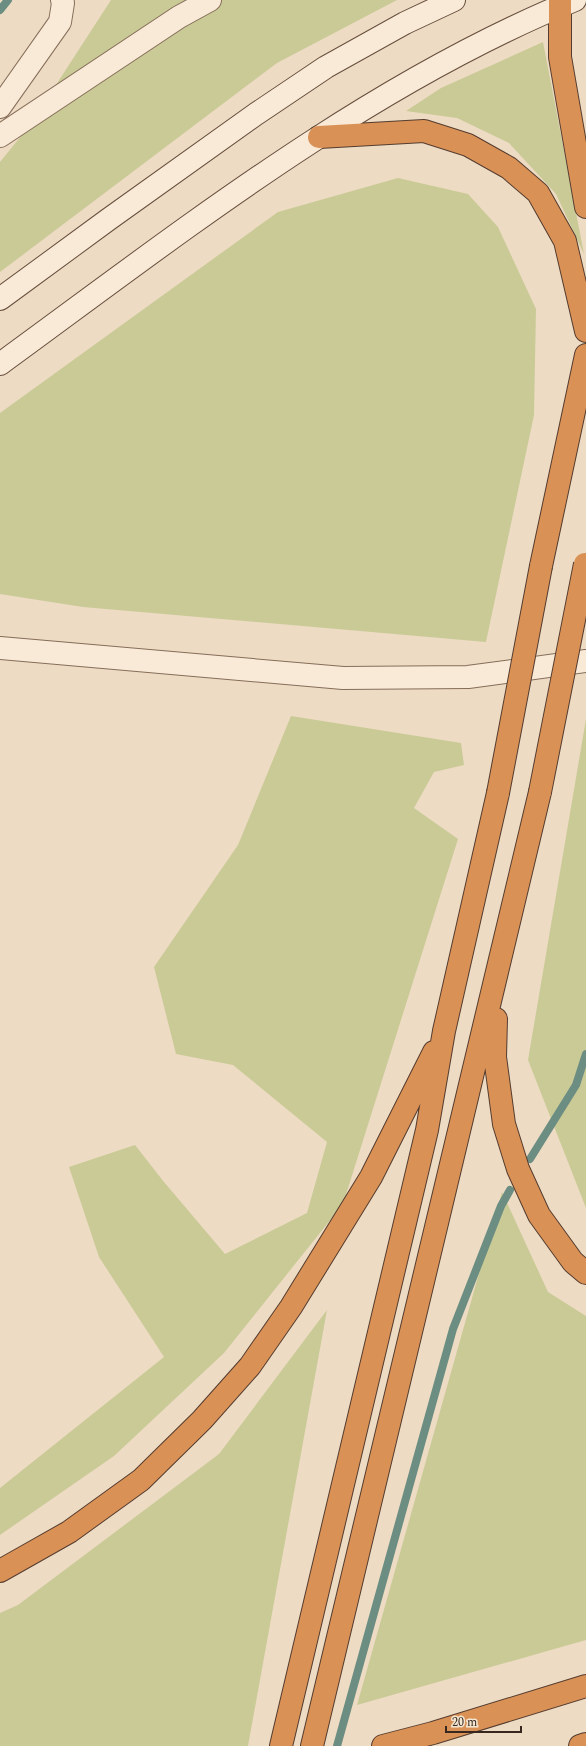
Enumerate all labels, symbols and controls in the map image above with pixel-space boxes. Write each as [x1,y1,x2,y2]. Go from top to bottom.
scale bar [446,1708,521,1734]
text: 20 m [452,1713,477,1732]

